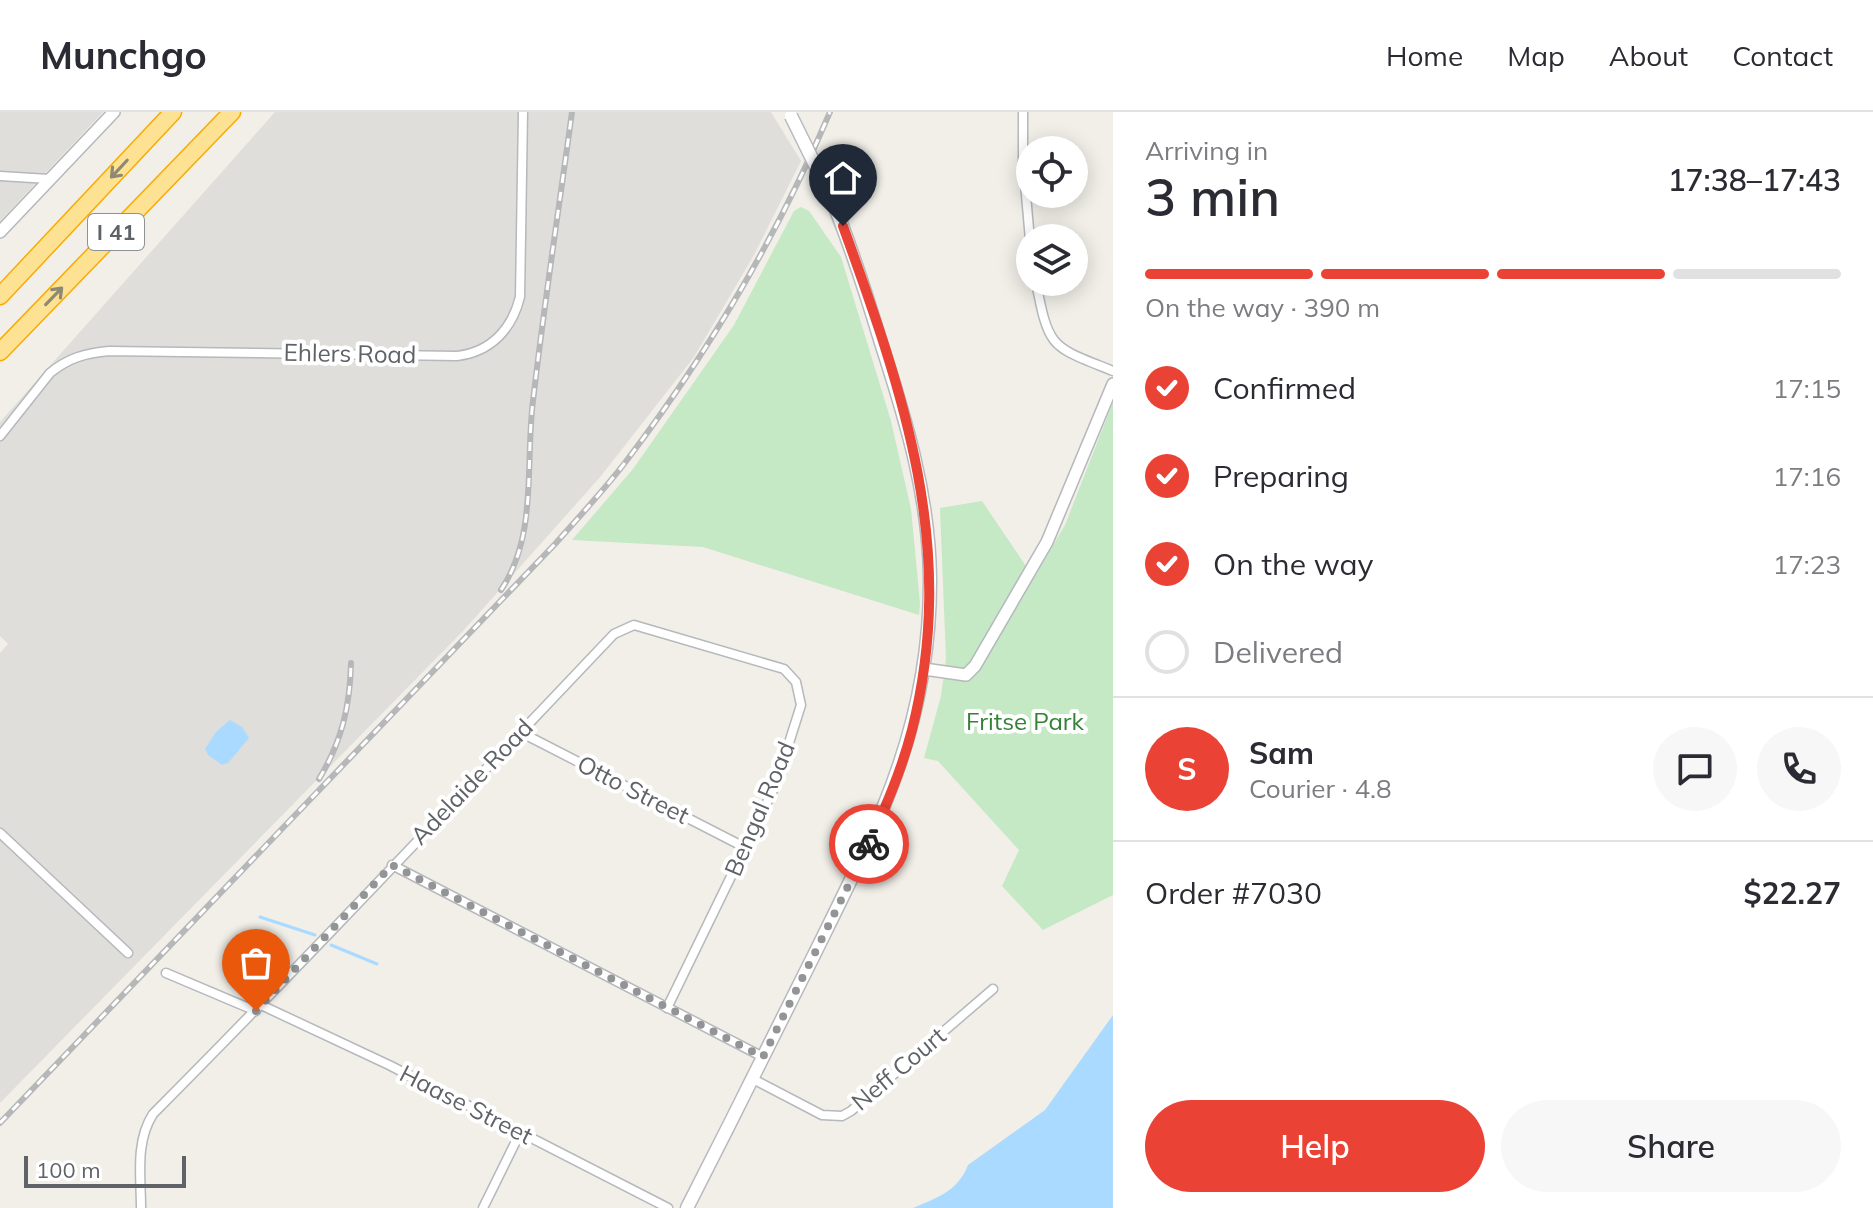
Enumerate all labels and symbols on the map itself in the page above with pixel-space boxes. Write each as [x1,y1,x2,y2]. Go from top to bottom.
pin [809,144,877,226]
one-way arrow [110,159,128,179]
road number: I 41 [88,214,144,250]
one-way arrow [44,287,63,306]
street label: Ehlers Road [283,337,417,369]
park label: Fritse Park [966,706,1085,736]
street label: Adelaide Road [404,712,539,850]
street label: Bengal Road [717,737,801,880]
street label: Otto Street [573,748,694,830]
courier [829,804,909,884]
pin [222,929,290,1011]
street label: Neff Court [845,1020,952,1116]
street label: Haase Street [395,1058,538,1150]
scale bar [24,1152,186,1188]

